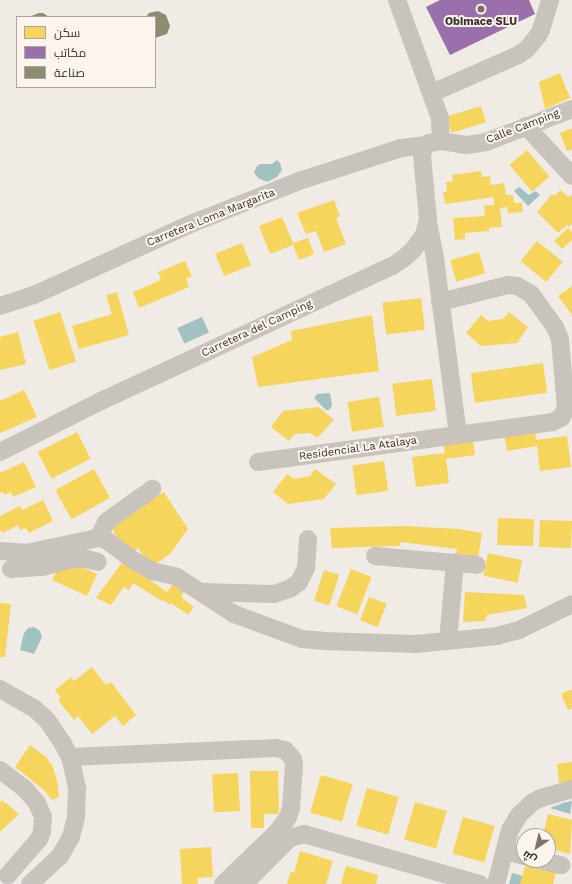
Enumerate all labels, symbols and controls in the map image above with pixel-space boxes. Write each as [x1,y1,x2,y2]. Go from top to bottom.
marker: Obimace SLU [476,4,486,14]
place label: Obimace SLU [445,15,517,29]
legend [16,16,156,88]
text: سكن [54,26,80,40]
text: مكاتب [54,46,86,60]
text: صناعة [54,66,85,80]
street label: Calle Camping [485,107,561,147]
street label: Carretera Loma Margarita [145,186,277,250]
street label: Carretera del Camping [199,297,315,361]
street label: Residencial La Atalaya [298,434,418,464]
north arrow [516,828,556,868]
text: ش [520,848,539,867]

